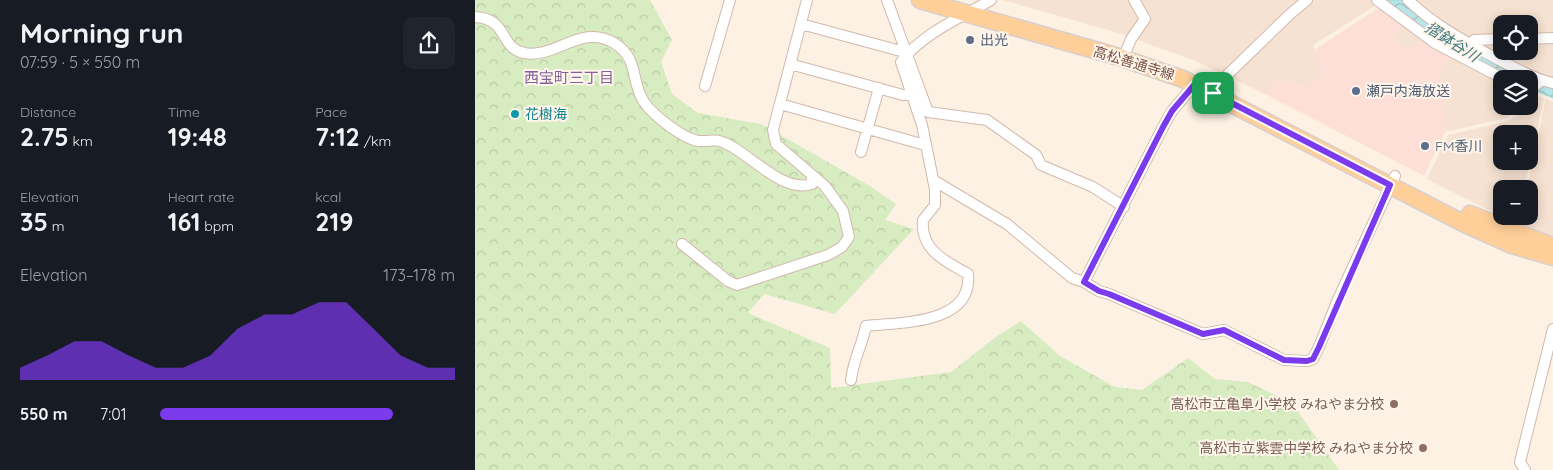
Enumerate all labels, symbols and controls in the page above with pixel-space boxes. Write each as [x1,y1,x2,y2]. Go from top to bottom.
text: Morning run [20,15,184,50]
map controls [1493,15,1538,225]
button: locate [1493,15,1538,60]
button: share [403,17,455,69]
water label: 摺鉢谷川 [1422,18,1484,67]
place label: 出光 [980,31,1008,49]
marker: 出光 [964,34,976,46]
street label: 高松善通寺線 [1091,42,1177,84]
text: 07:59 · 5 × 550 m [20,52,140,72]
district label: 西宝町三丁目 [524,68,614,87]
button: layers [1493,70,1538,115]
pin [1192,72,1234,114]
icon: arrive [1199,79,1227,107]
place label: 瀬戸内海放送 [1366,82,1450,100]
marker: 瀬戸内海放送 [1350,85,1362,97]
text: Distance [20,103,76,121]
text: Time [168,103,200,121]
text: Pace [315,103,347,121]
place label: 花樹海 [525,105,567,123]
marker: 花樹海 [509,108,521,120]
text: 2.75 [20,121,69,152]
text: 19:48 [168,121,227,152]
text: 7:12 [315,121,360,152]
button: + [1493,125,1538,170]
text: km [69,132,93,150]
text: /km [360,132,391,150]
place label: FM香川 [1435,137,1483,155]
marker: FM香川 [1419,140,1431,152]
button: − [1493,180,1538,225]
text: Elevation [20,188,79,206]
text: Heart rate [168,188,234,206]
text: kcal [315,188,341,206]
text: 35 [20,206,48,237]
text: 161 [168,206,200,237]
text: 219 [315,206,353,237]
text: m [48,217,64,235]
text: bpm [200,217,234,235]
text: Elevation [20,265,87,285]
text: 173–178 m [383,265,455,285]
place label: 高松市立亀阜小学校 みねやま分校 [1170,395,1384,413]
marker: 高松市立亀阜小学校 みねやま分校 [1388,398,1400,410]
text: 550 m [20,404,68,424]
text: 7:01 [100,404,127,424]
place label: 高松市立紫雲中学校 みねやま分校 [1199,439,1413,457]
marker: 高松市立紫雲中学校 みねやま分校 [1417,442,1429,454]

